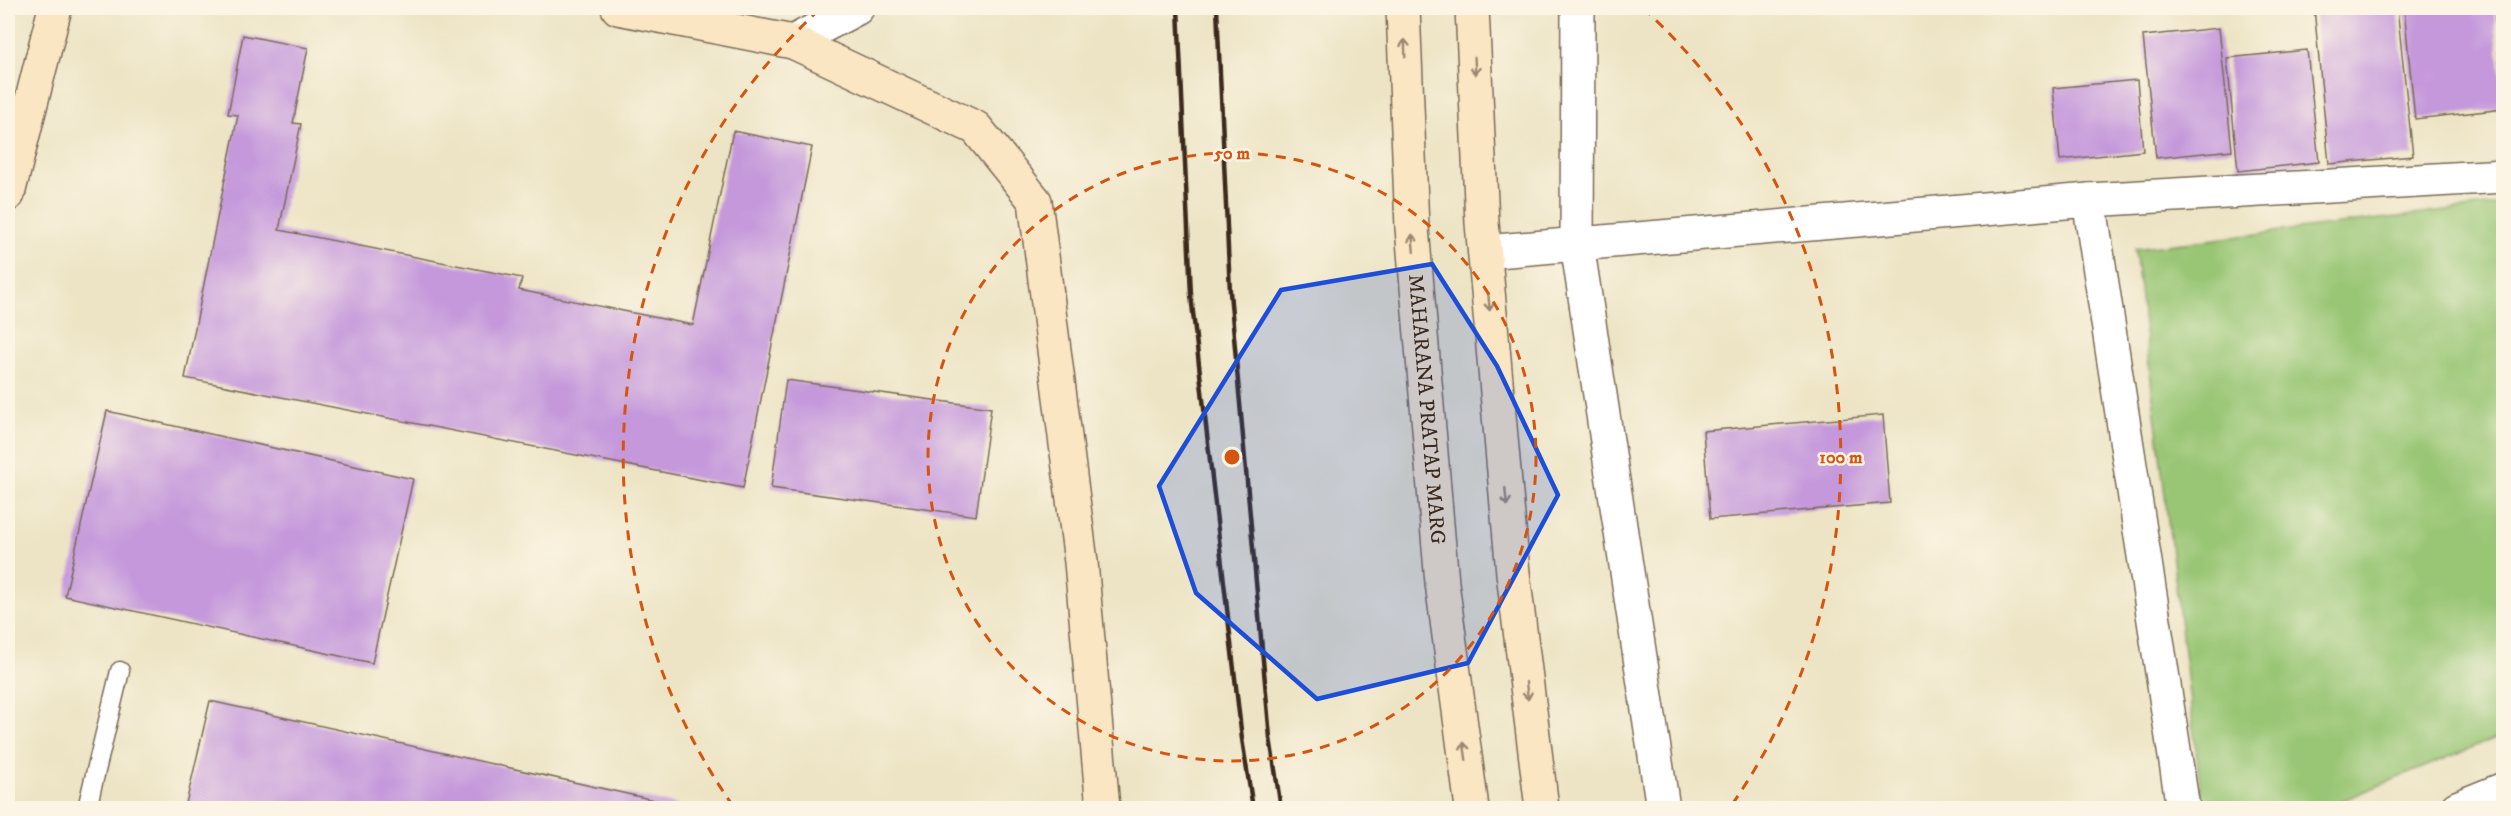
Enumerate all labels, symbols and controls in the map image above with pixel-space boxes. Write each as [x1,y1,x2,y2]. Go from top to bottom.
one-way arrow [1399,39,1410,59]
one-way arrow [1469,55,1480,75]
text: 50 m [1213,143,1250,165]
one-way arrow [1407,234,1418,254]
street label: MAHARANA PRATAP MARG [1402,273,1451,546]
one-way arrow [1484,292,1495,312]
centre of rings [1222,447,1242,467]
text: 100 m [1819,447,1863,469]
one-way arrow [1501,486,1512,506]
one-way arrow [1522,680,1533,700]
one-way arrow [1459,741,1470,761]

